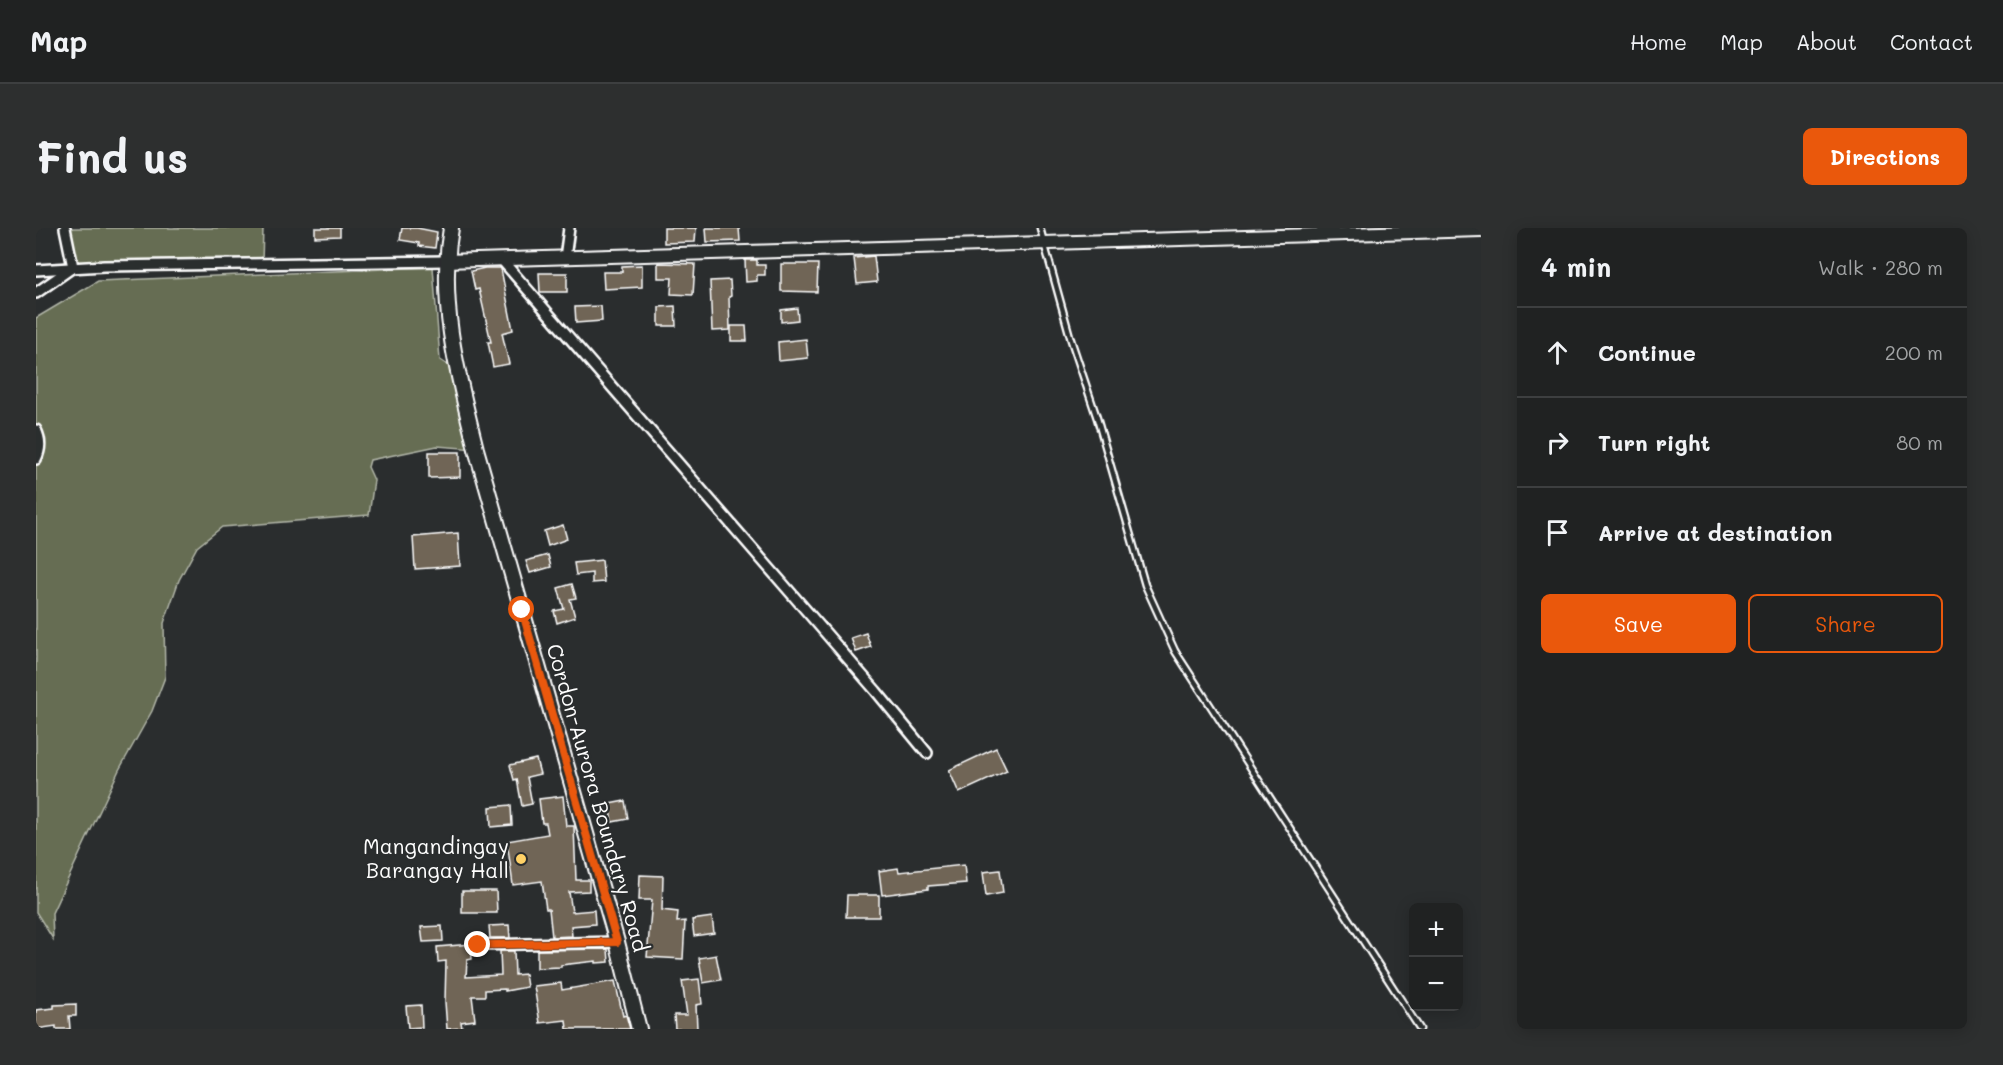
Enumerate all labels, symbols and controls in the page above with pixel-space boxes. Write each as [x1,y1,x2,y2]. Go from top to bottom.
text: Map [30,23,87,59]
text: Home [1630,28,1687,55]
text: Map [1720,28,1763,55]
text: About [1796,28,1857,55]
text: Contact [1890,28,1973,55]
button: Directions [1803,128,1967,185]
text: Find us [36,129,188,184]
text: 4 min [1541,250,1611,284]
text: Walk · 280 m [1818,254,1943,280]
icon: ahead [1541,336,1574,369]
text: Continue [1598,338,1696,367]
text: 200 m [1885,339,1943,365]
icon: right [1541,426,1574,459]
text: Turn right [1598,428,1710,457]
text: 80 m [1896,429,1943,455]
icon: arrive [1541,516,1574,549]
text: Arrive at destination [1598,518,1833,547]
button: Save [1541,594,1736,653]
button: Share [1748,594,1943,653]
route start [508,596,534,622]
street label: Cordon-Aurora Boundary Road [541,640,655,955]
place label: Mangandingay Barangay Hall [363,832,509,883]
marker: Mangandingay Barangay Hall [514,852,528,866]
map controls [1409,903,1463,1011]
button: + [1409,903,1463,957]
route end [464,931,490,957]
button: − [1409,957,1463,1011]

